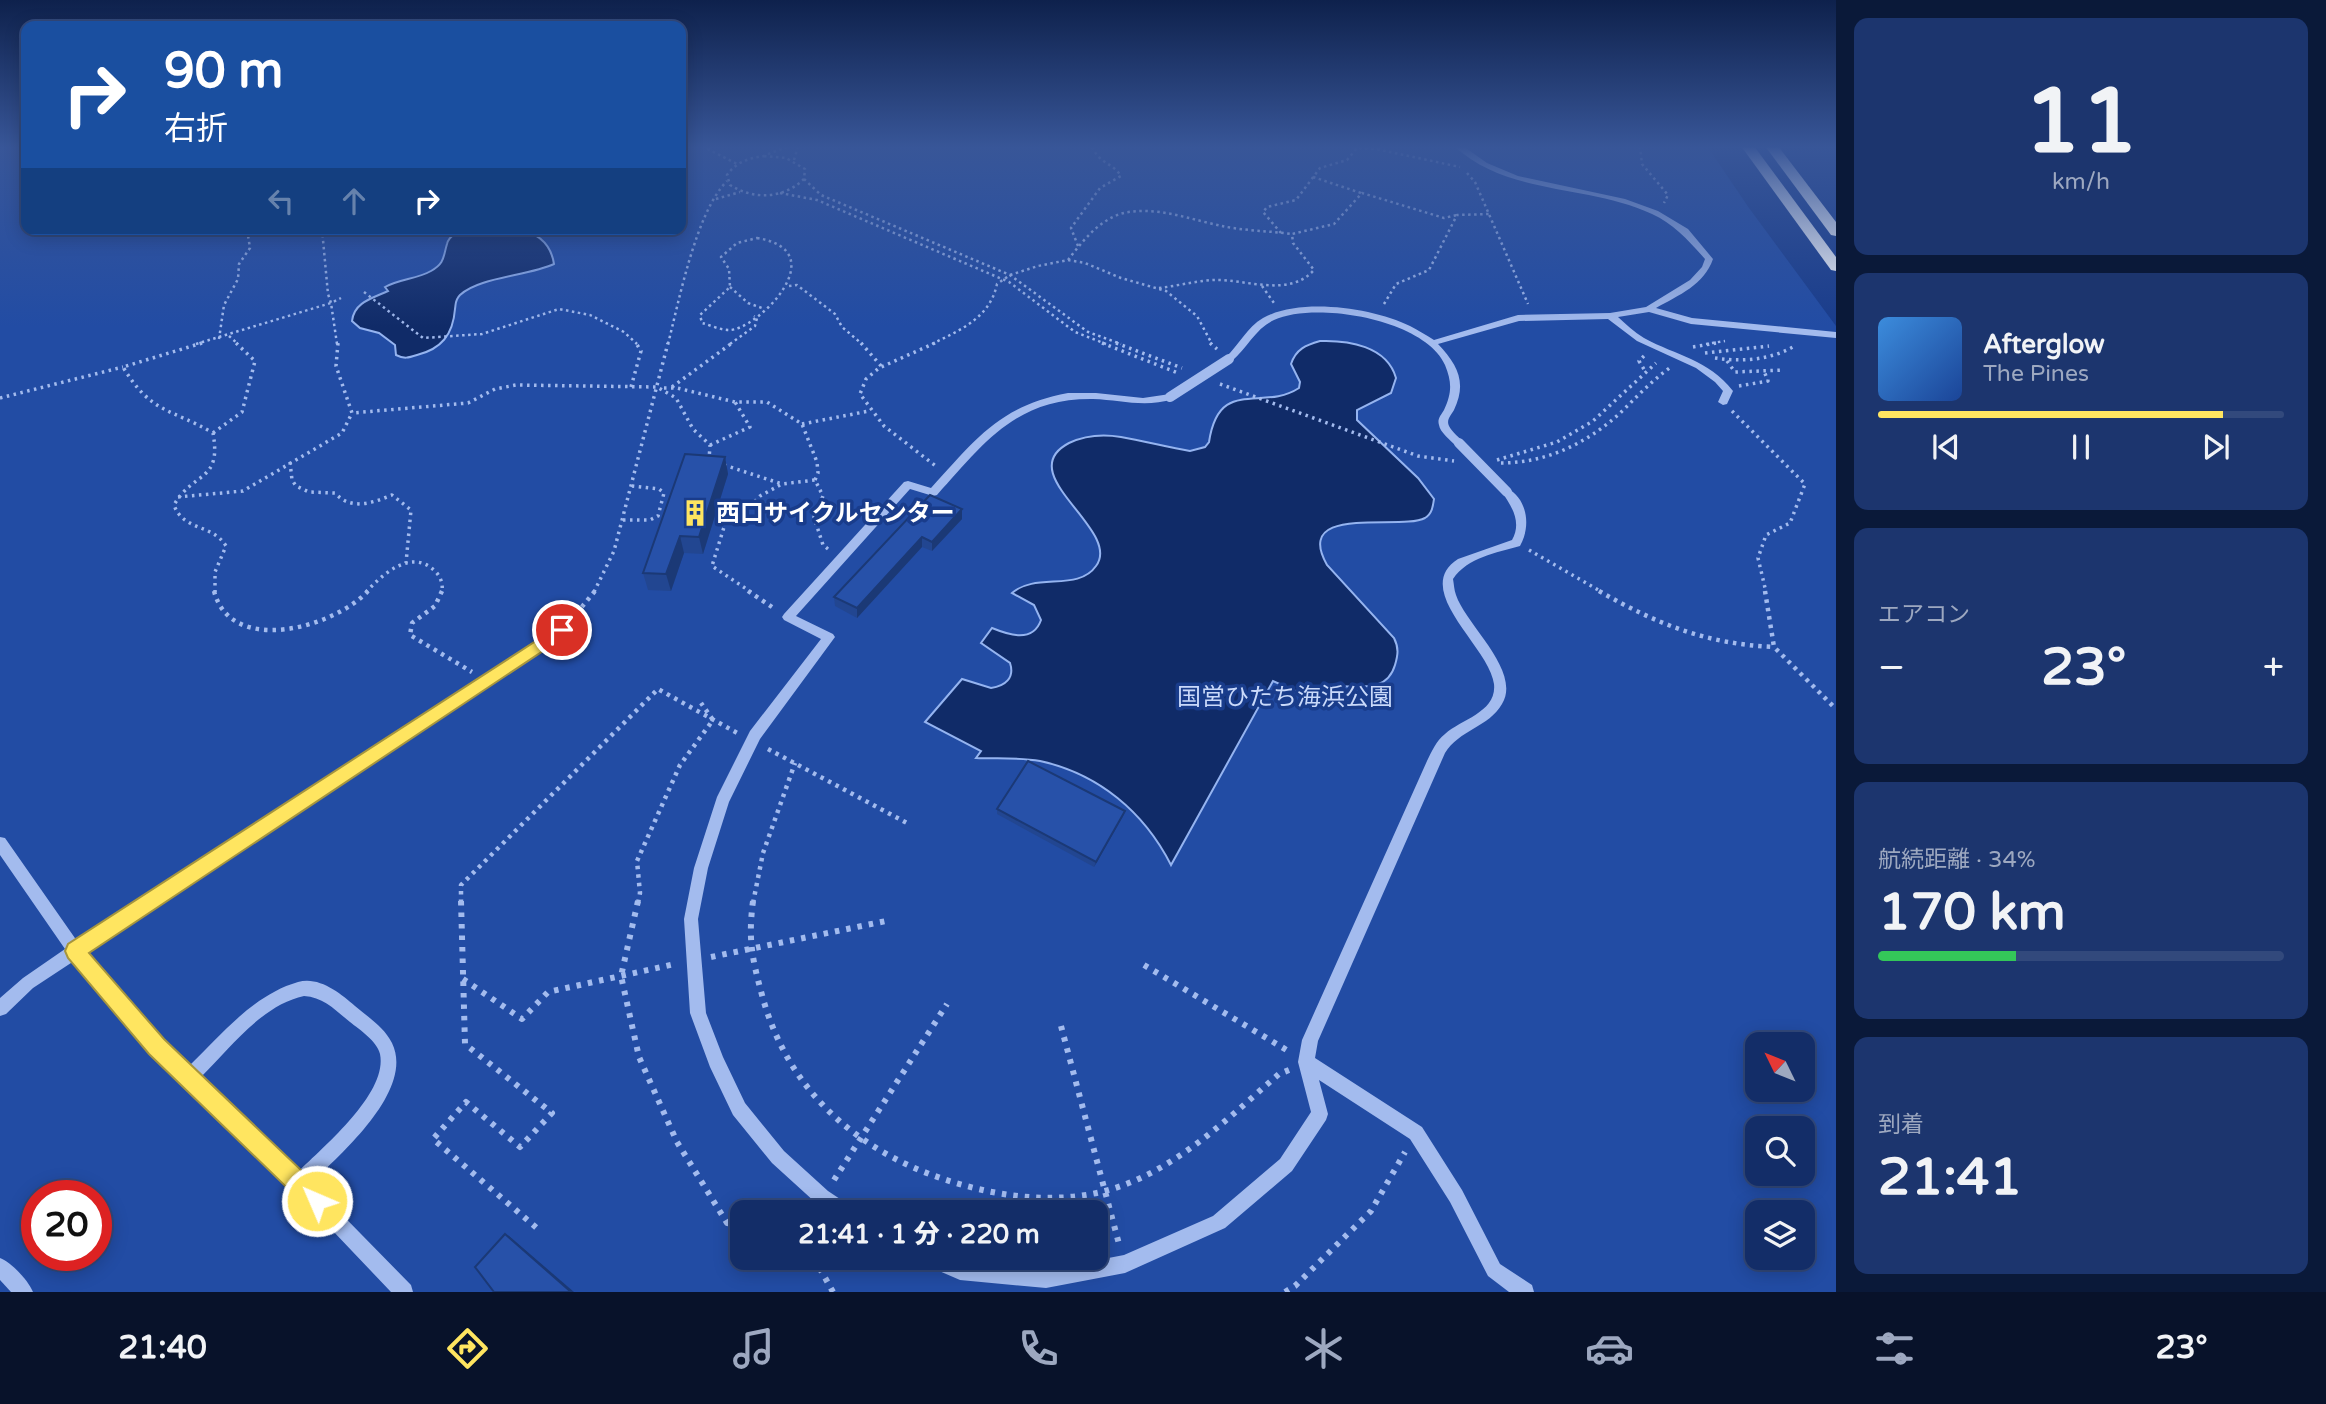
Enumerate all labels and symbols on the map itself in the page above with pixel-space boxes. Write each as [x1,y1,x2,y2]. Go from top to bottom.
building icon: 西口サイクルセンター [680,498,710,528]
place label: 西口サイクルセンター [716,499,955,528]
pin [532,600,592,660]
park label: 国営ひたち海浜公園 [1177,683,1393,712]
north arrow [1745,1032,1815,1102]
position arrow [280,1164,354,1238]
speed limit sign: 20 [21,1180,112,1271]

